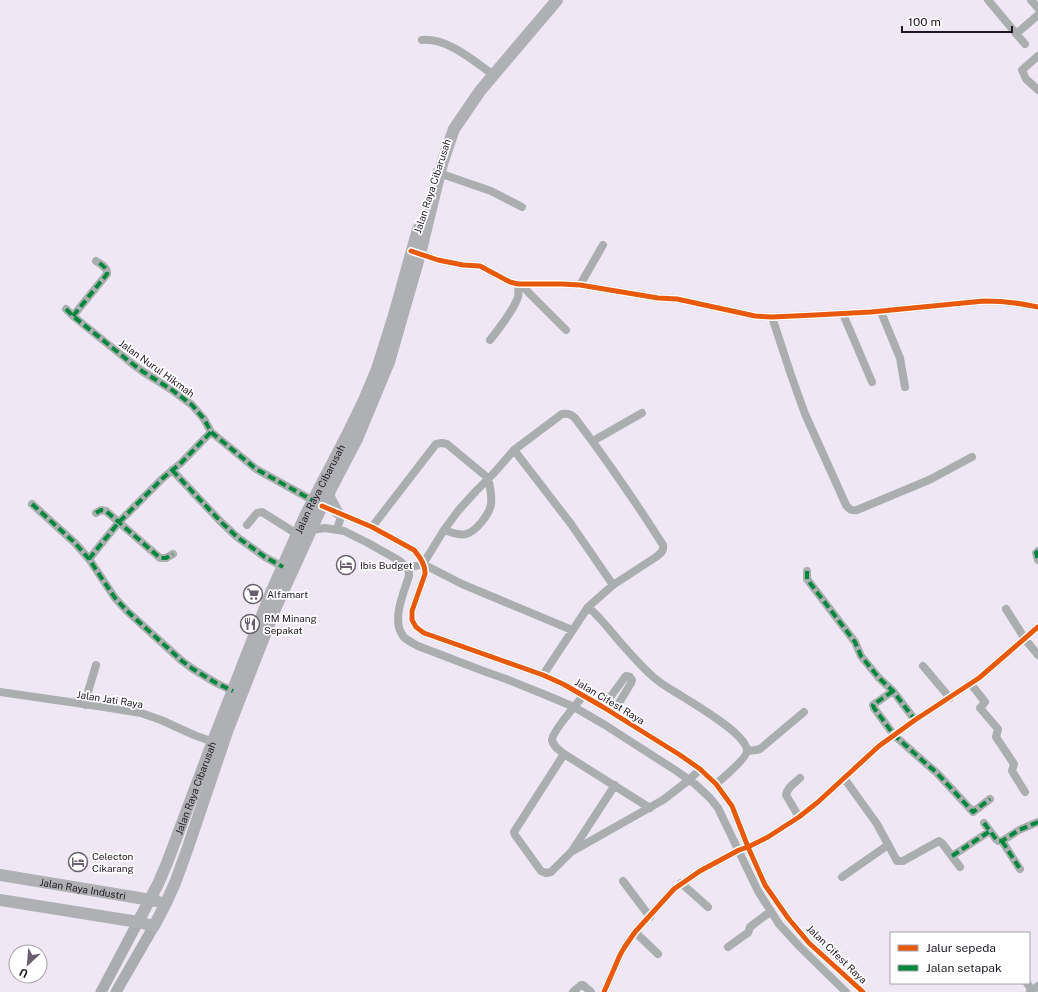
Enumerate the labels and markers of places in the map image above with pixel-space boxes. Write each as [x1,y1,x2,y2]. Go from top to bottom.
hotel icon: Ibis Budget [335,554,357,576]
place label: Ibis Budget [360,559,413,571]
supermarket icon: Alfamart [242,583,264,605]
place label: Alfamart [267,588,308,600]
place label: RM Minang Sepakat [264,612,317,636]
restaurant icon: RM Minang Sepakat [239,613,261,635]
place label: Celecton Cikarang [92,850,134,874]
hotel icon: Celecton Cikarang [67,851,89,873]

